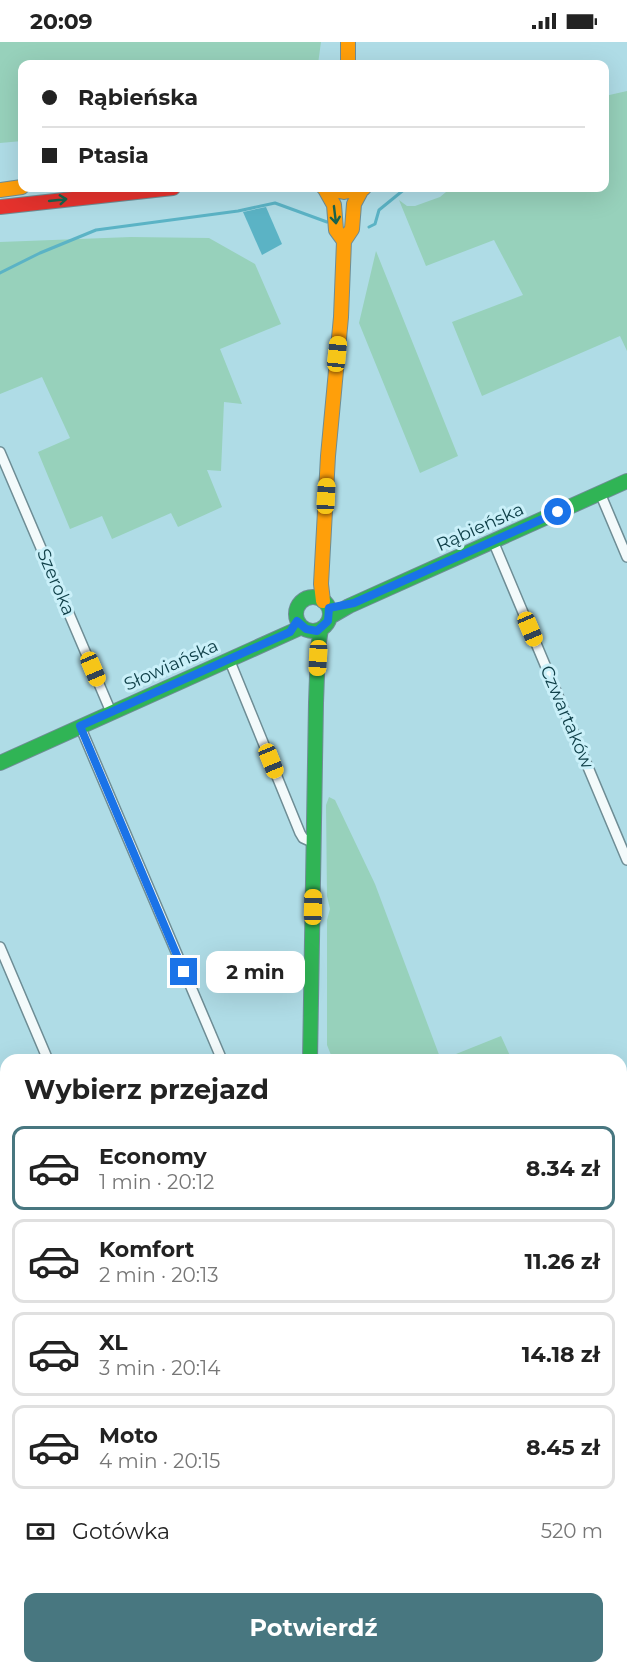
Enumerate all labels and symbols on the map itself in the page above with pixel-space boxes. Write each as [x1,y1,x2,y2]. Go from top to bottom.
one-way arrow [48,194,68,205]
one-way arrow [330,205,341,224]
car [326,335,348,373]
car [316,478,336,514]
street label: Rąbieńska [433,498,527,556]
route start [544,498,571,525]
street label: Szeroka [32,545,80,619]
car [515,609,545,649]
street label: Słowiańska [121,634,221,696]
car [308,640,328,676]
car [78,649,108,689]
street label: Czwartaków [535,662,599,772]
car [256,741,286,781]
car [304,889,322,925]
callout: 2 min [205,951,304,993]
route end [170,958,197,985]

